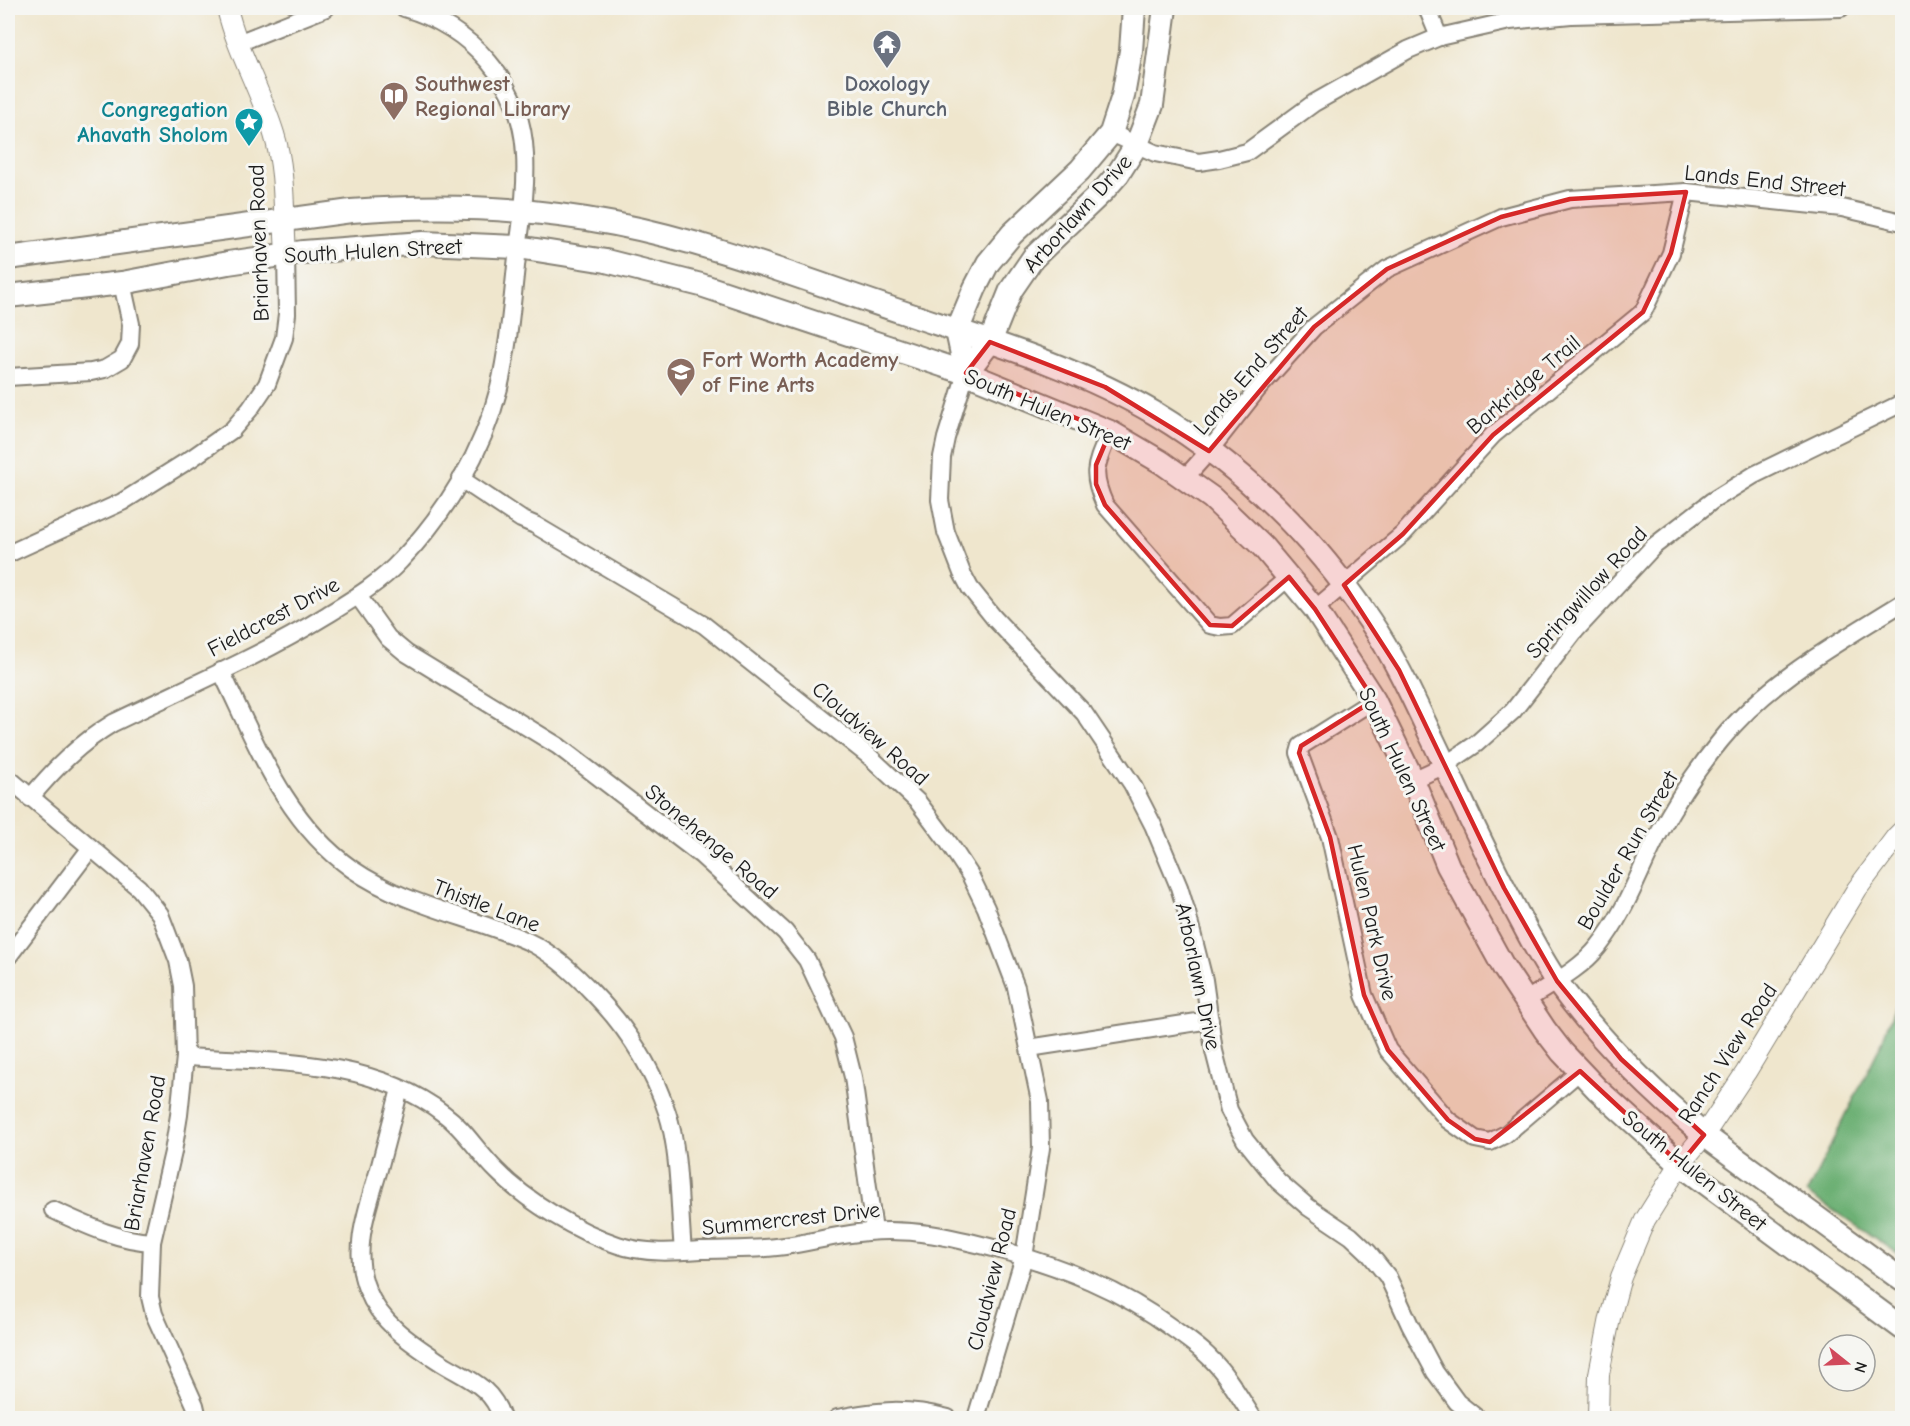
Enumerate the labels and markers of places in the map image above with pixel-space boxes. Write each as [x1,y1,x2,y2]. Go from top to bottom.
temple icon: Doxology Bible Church [871,28,903,70]
place label: Southwest Regional Library [415,71,571,122]
place label: Doxology Bible Church [827,71,947,122]
library icon: Southwest Regional Library [378,80,410,122]
place label: Congregation Ahavath Sholom [77,97,228,148]
place icon: Congregation Ahavath Sholom [233,106,265,148]
place label: Fort Worth Academy of Fine Arts [702,347,899,398]
school or university icon: Fort Worth Academy of Fine Arts [665,356,697,398]

